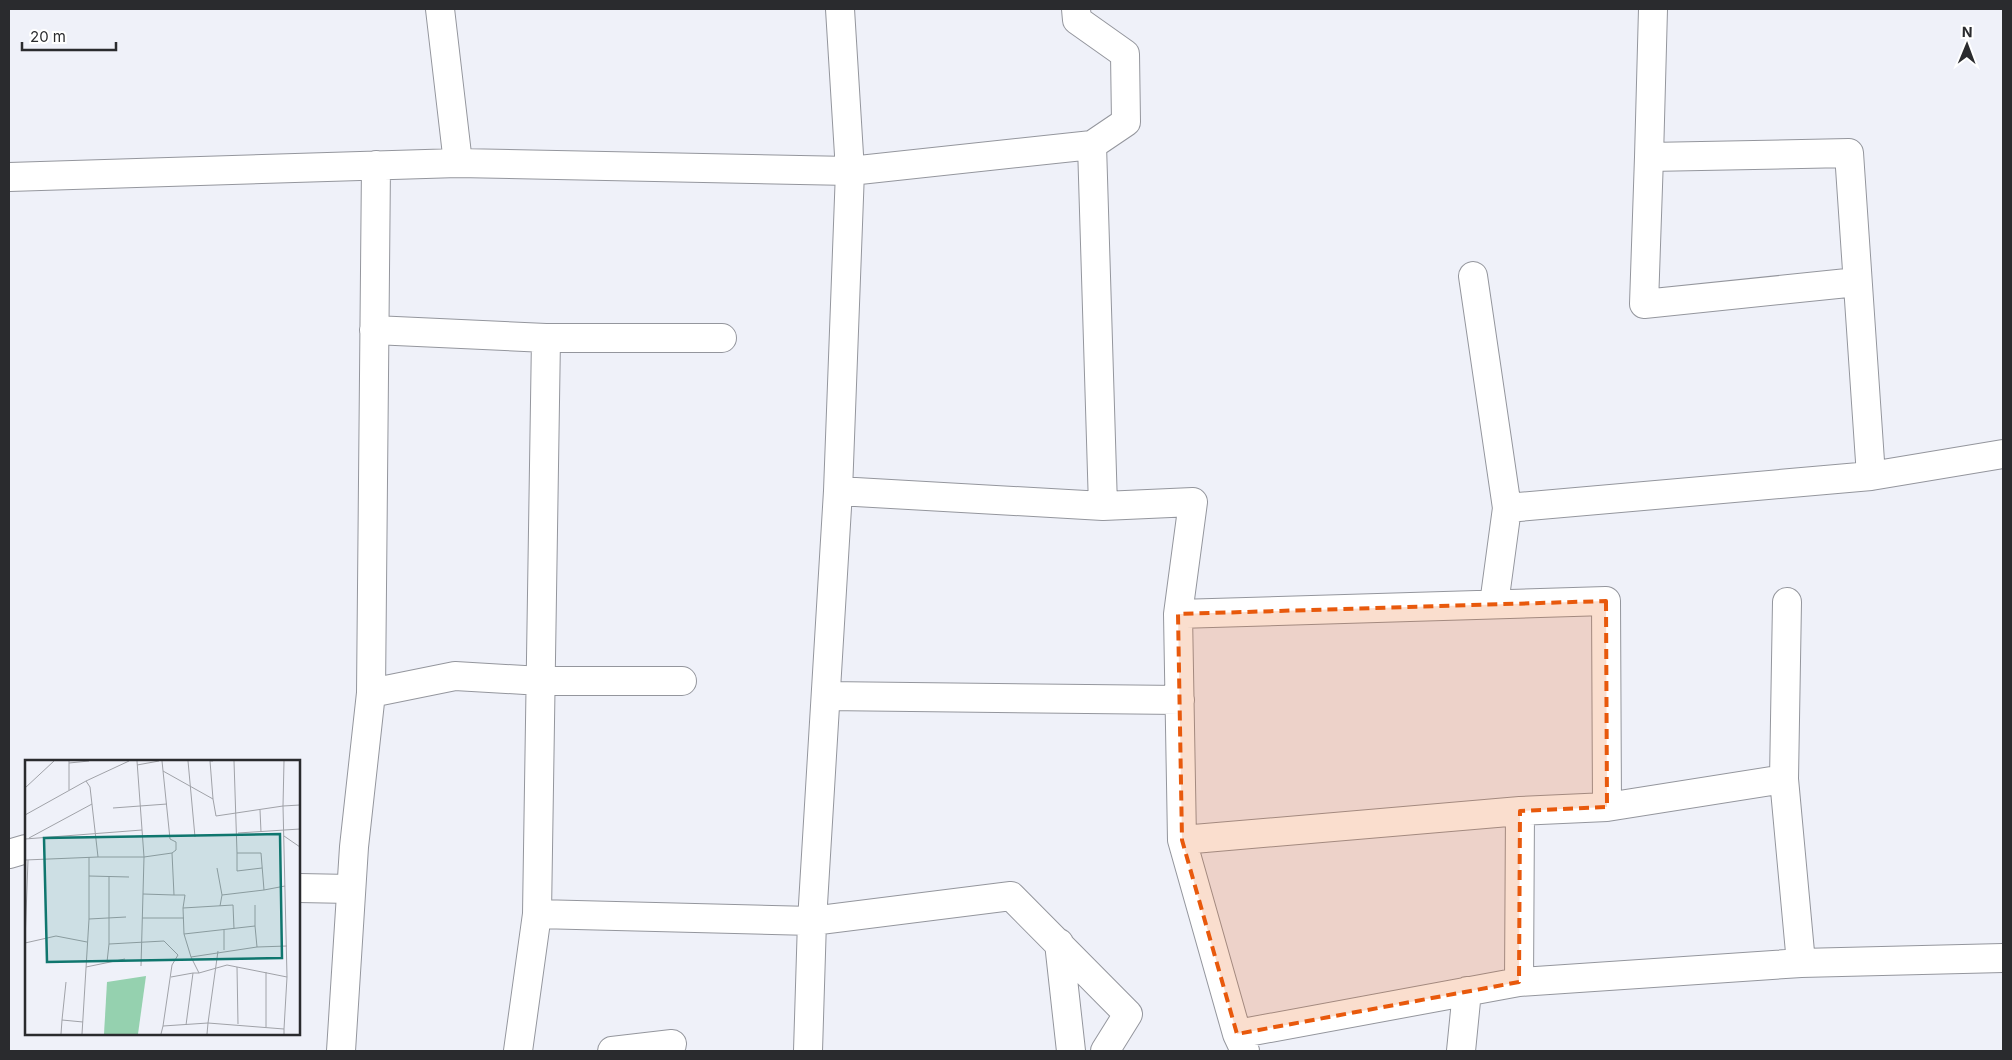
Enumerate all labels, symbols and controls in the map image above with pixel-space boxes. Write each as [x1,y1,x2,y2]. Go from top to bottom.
scale bar [22,20,116,52]
north arrow [1942,20,1992,70]
text: N [1962,23,1973,40]
text: 20 m [30,27,66,46]
inset map [25,760,300,1035]

